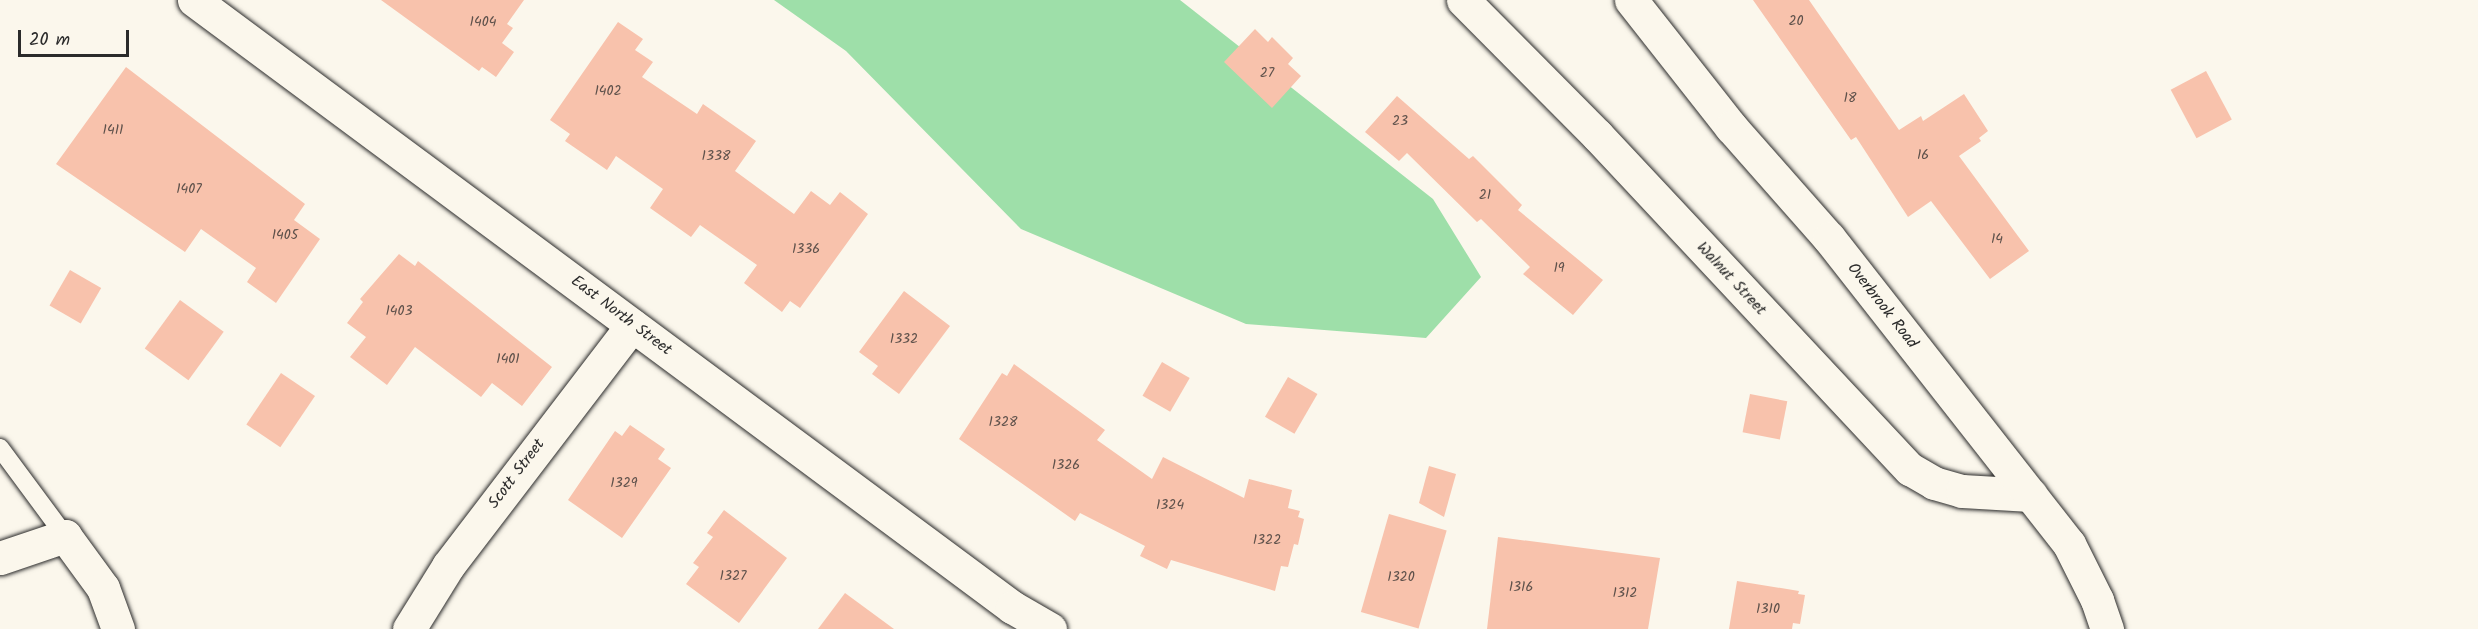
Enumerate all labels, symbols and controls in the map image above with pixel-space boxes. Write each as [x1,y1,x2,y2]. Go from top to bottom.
house number: 20 [1788,13,1804,29]
house number: 1404 [470,14,496,30]
scale bar [21,18,132,56]
text: 20 m [29,26,70,55]
house number: 27 [1260,65,1274,81]
house number: 1402 [594,83,622,99]
house number: 18 [1844,90,1856,106]
house number: 23 [1392,113,1408,129]
house number: 1411 [103,122,123,138]
house number: 16 [1917,147,1929,163]
house number: 1338 [702,148,730,164]
house number: 1407 [176,181,202,197]
house number: 21 [1479,187,1491,203]
house number: 1405 [272,227,298,243]
house number: 14 [1991,231,2003,247]
street label: Walnut Street [1692,238,1770,320]
house number: 1336 [792,241,820,257]
street label: Overbrook Road [1843,259,1921,353]
house number: 19 [1553,260,1565,276]
street label: East North Street [567,272,675,360]
house number: 1403 [385,303,413,319]
house number: 1332 [890,331,918,347]
house number: 1401 [496,351,520,367]
house number: 1328 [989,414,1017,430]
street label: Scott Street [485,435,549,513]
house number: 1326 [1052,457,1080,473]
house number: 1329 [610,475,638,491]
house number: 1324 [1156,497,1184,513]
house number: 1322 [1253,532,1281,548]
house number: 1327 [720,568,746,584]
house number: 1320 [1387,569,1415,585]
house number: 1316 [1509,579,1533,595]
house number: 1312 [1613,585,1637,601]
house number: 1310 [1756,601,1780,617]

